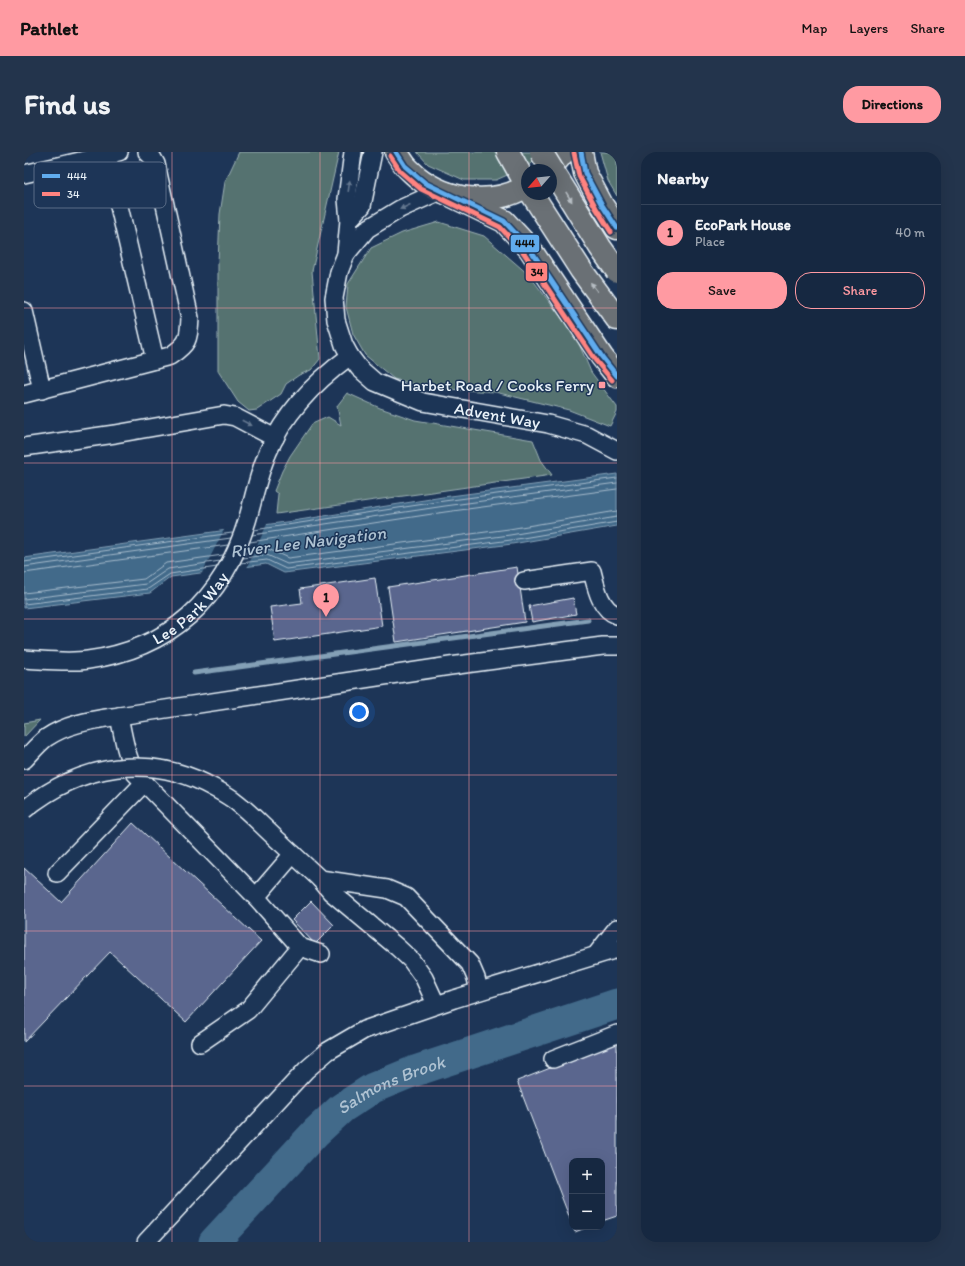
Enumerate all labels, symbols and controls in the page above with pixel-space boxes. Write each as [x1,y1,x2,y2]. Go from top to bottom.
text: Pathlet [20,17,78,40]
text: Map [802,20,827,37]
text: Layers [849,20,888,37]
text: Share [910,20,945,37]
button: Directions [843,86,941,123]
text: Find us [24,87,111,121]
legend [34,162,166,208]
north arrow [521,164,557,200]
text: Nearby [657,168,709,188]
text: 444 [67,170,87,183]
one-way arrow [346,180,352,192]
text: 34 [67,188,80,201]
one-way arrow [565,191,572,203]
one-way arrow [399,204,410,210]
text: EcoPark House [695,216,791,234]
text: 1 [667,225,673,240]
text: 40 m [895,225,925,240]
line badge: 444 [510,234,540,253]
text: Place [695,234,725,249]
text: 444 [515,237,535,250]
line badge: 34 [525,262,548,282]
text: 34 [531,266,544,279]
button: Save [657,272,787,309]
button: Share [795,272,925,309]
one-way arrow [590,282,598,293]
place label: Harbet Road / Cooks Ferry [401,375,594,395]
marker: Harbet Road / Cooks Ferry [597,380,607,390]
street label: Advent Way [453,398,542,432]
one-way arrow [241,420,253,427]
water label: River Lee Navigation [229,521,388,562]
street label: Lee Park Way [149,568,232,649]
pin: 1 [313,584,339,617]
your location [349,702,369,722]
water label: Salmons Brook [333,1050,449,1119]
map controls [569,1158,605,1230]
button: + [569,1158,605,1194]
button: − [569,1194,605,1230]

